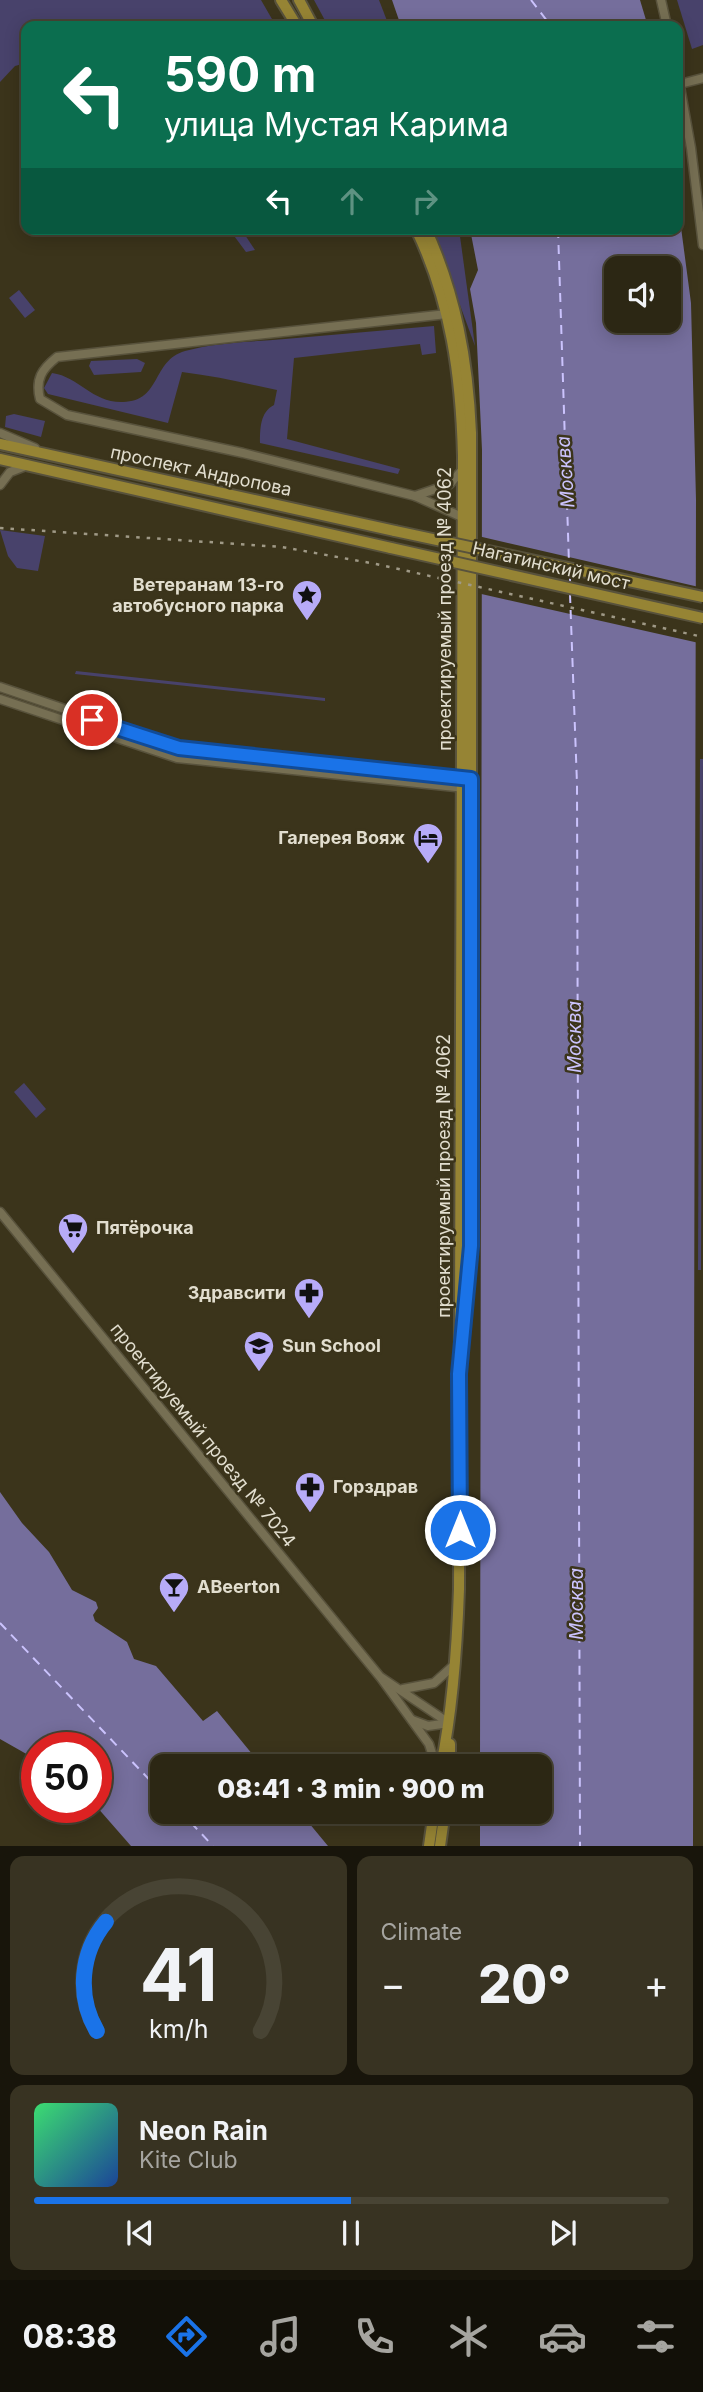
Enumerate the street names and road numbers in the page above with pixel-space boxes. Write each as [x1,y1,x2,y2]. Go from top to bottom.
street label: проспект Андропова [109,441,294,500]
street label: проектируемый проезд № 4062 [434,467,455,751]
street label: Нагатинский мост [470,537,633,594]
street label: проектируемый проезд № 4062 [433,1034,454,1318]
street label: проектируемый проезд № 7024 [106,1318,300,1551]

